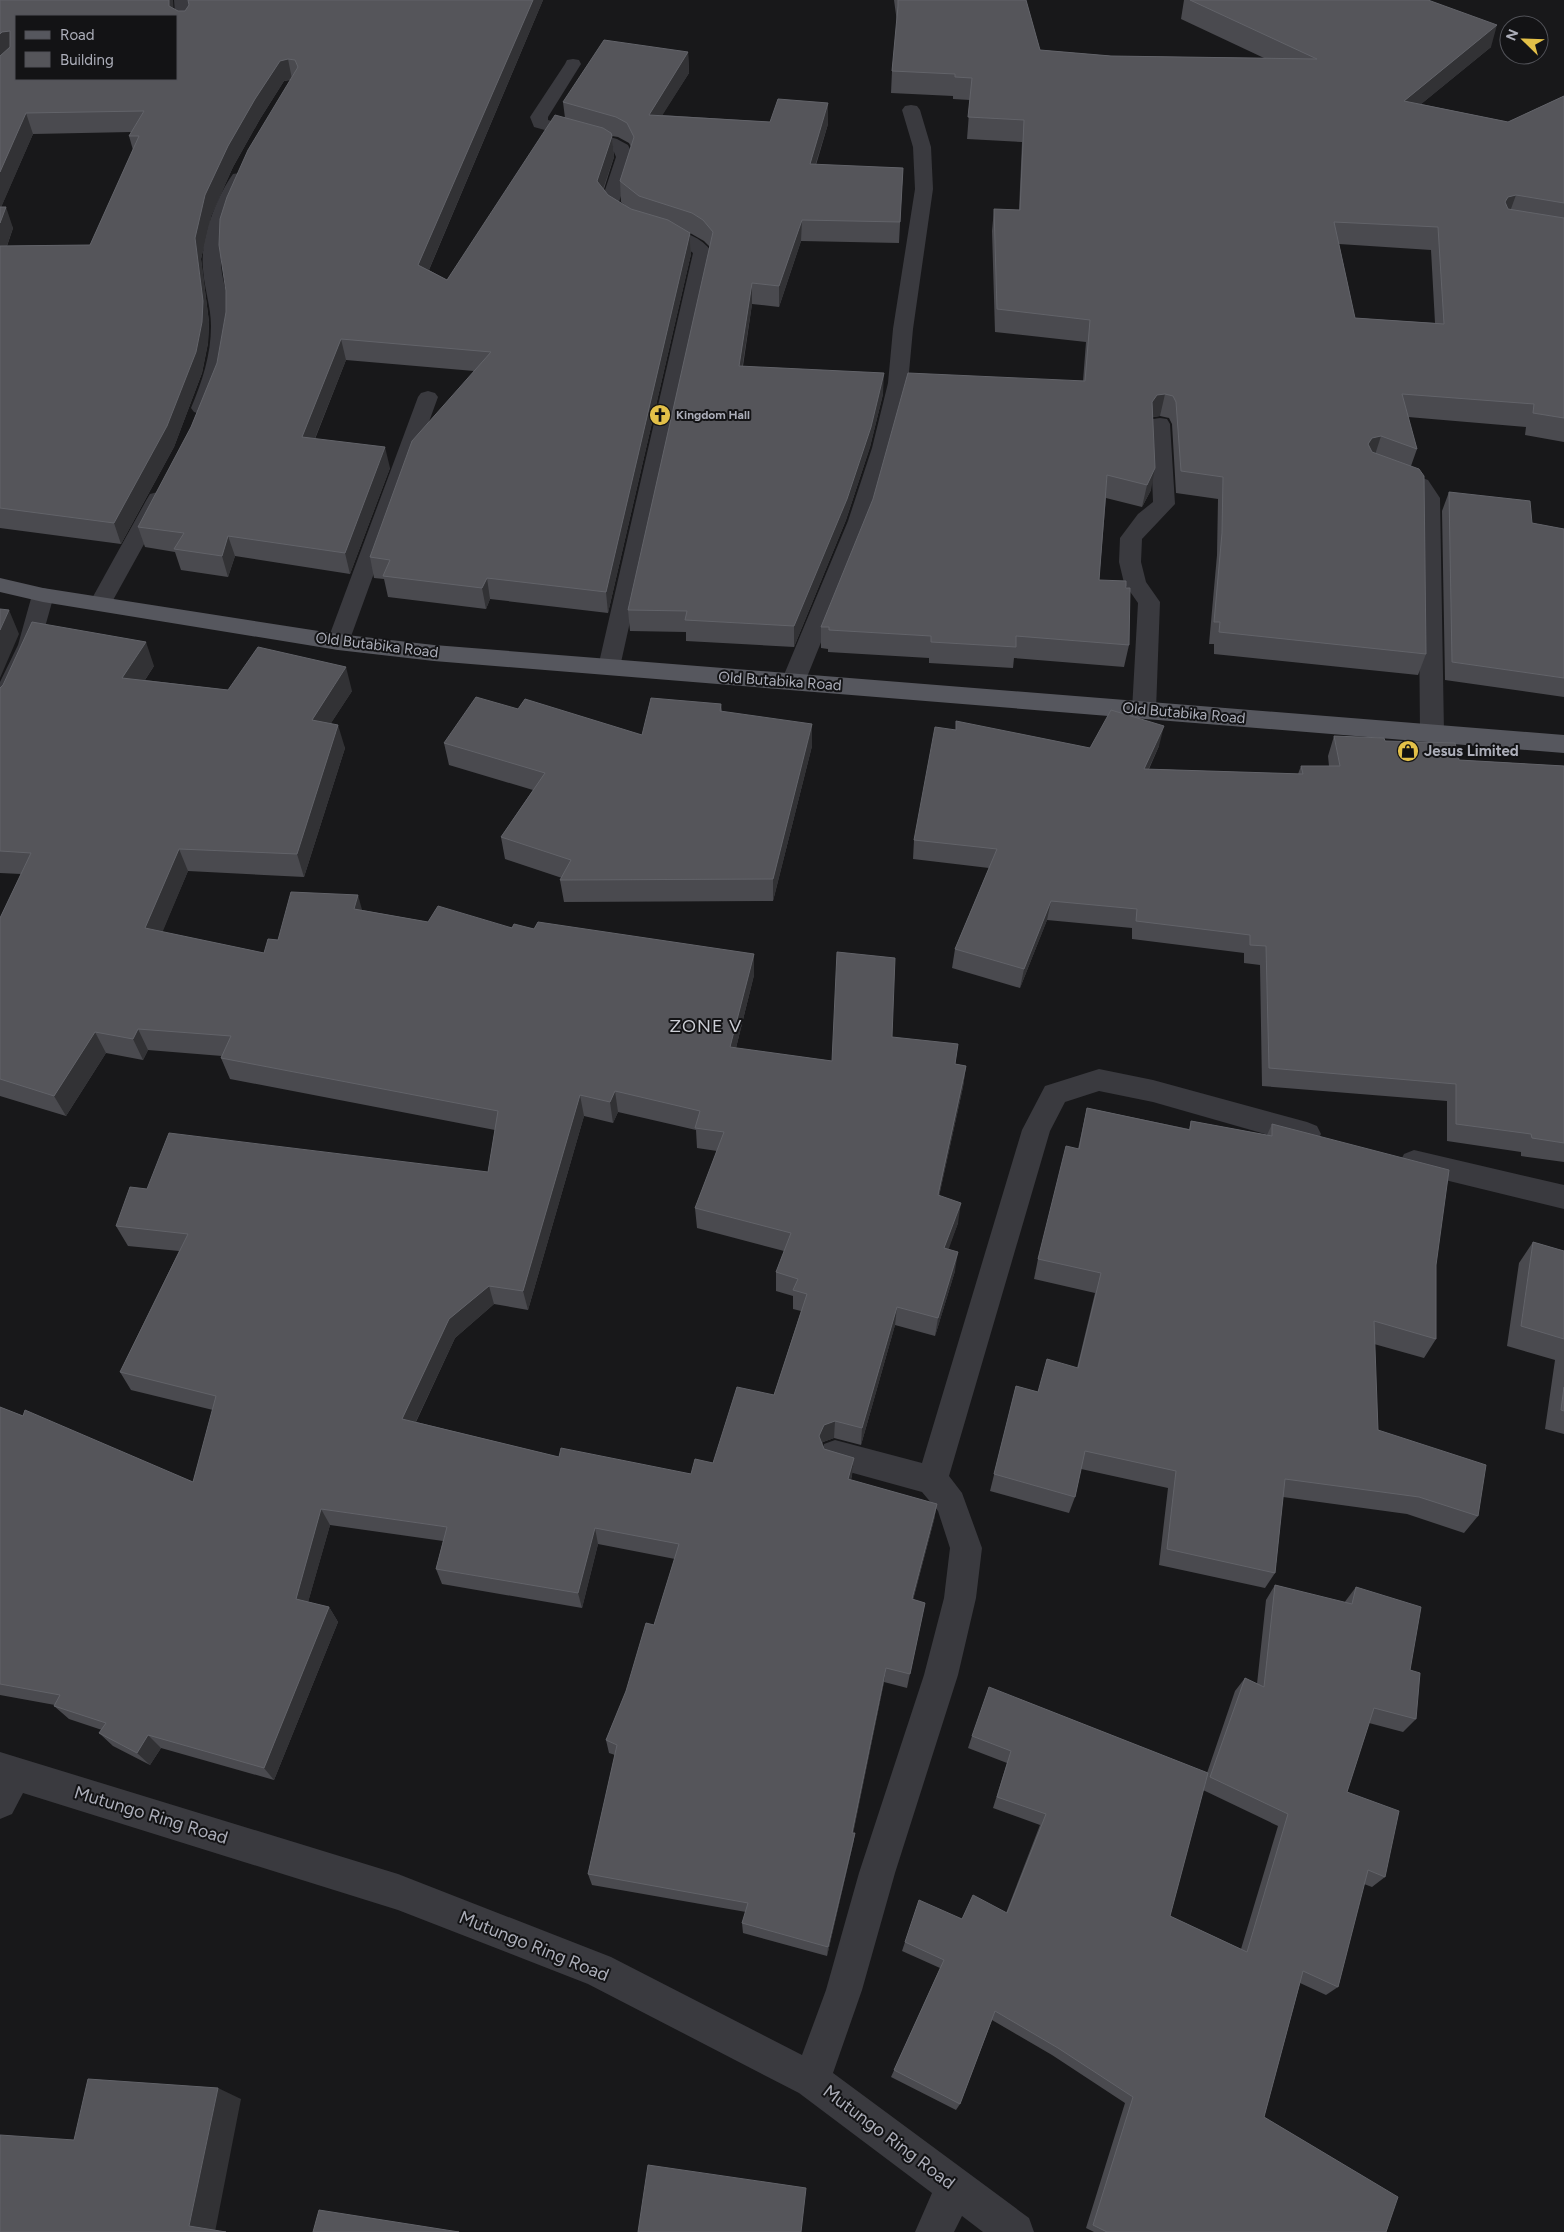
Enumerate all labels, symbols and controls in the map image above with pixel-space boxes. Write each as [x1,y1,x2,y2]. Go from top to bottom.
legend [15,15,178,80]
north arrow [1499,15,1549,65]
text: Road [60,26,95,44]
text: N [1503,27,1522,43]
text: Building [60,51,114,69]
church icon: Kingdom Hall [648,403,672,427]
place label: Kingdom Hall [676,408,750,422]
street label: Old Butabika Road [315,629,439,661]
street label: Old Butabika Road [718,668,842,694]
street label: Old Butabika Road [1122,699,1246,727]
shop icon: Jesus Limited [1396,739,1420,763]
place label: Jesus Limited [1424,742,1519,760]
district label: ZONE V [669,1015,743,1037]
street label: Mutungo Ring Road [71,1781,231,1849]
street label: Mutungo Ring Road [456,1906,612,1986]
street label: Mutungo Ring Road [819,2080,959,2194]

